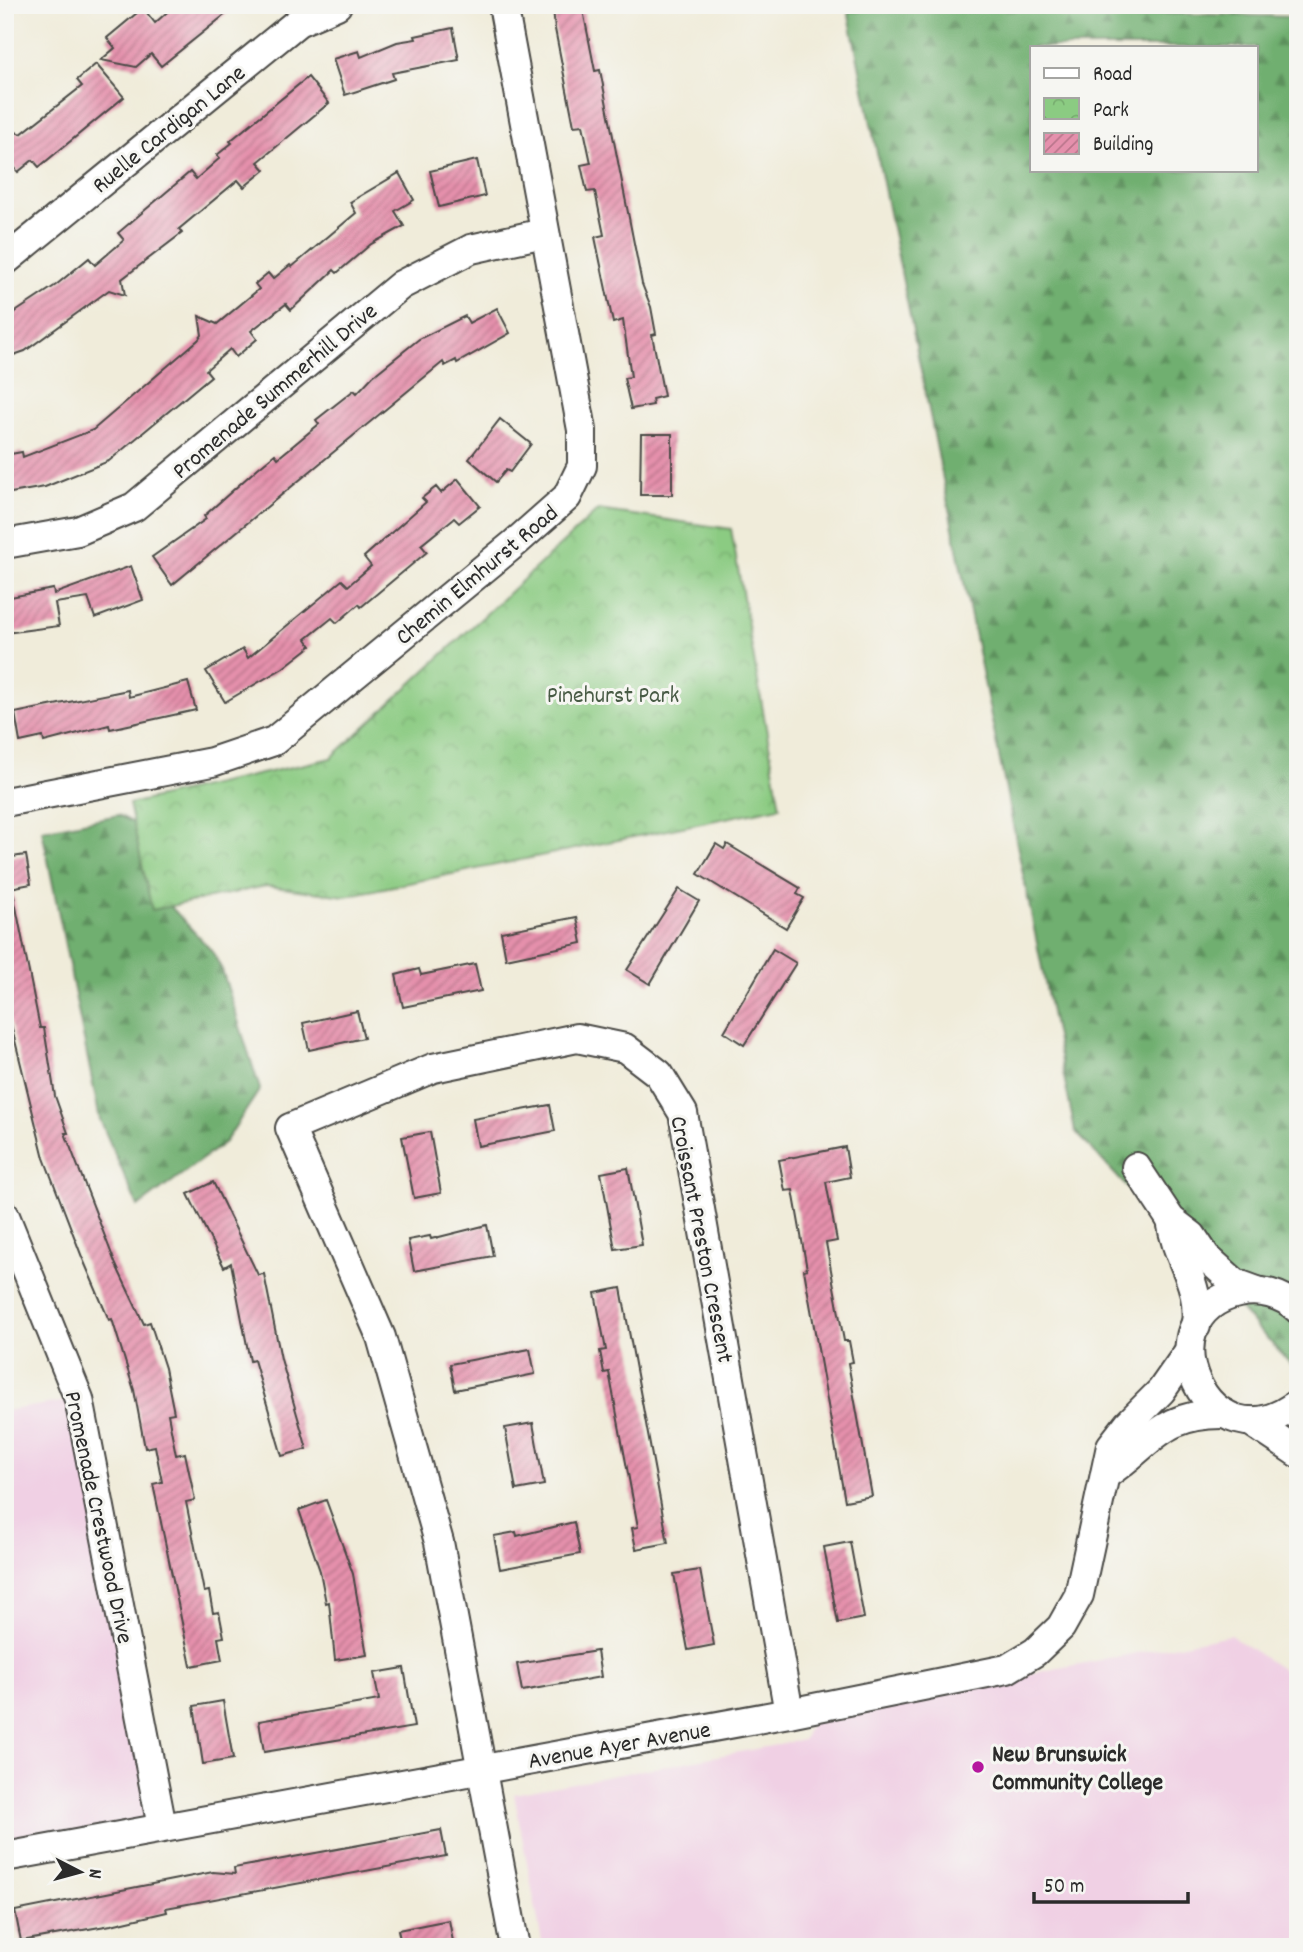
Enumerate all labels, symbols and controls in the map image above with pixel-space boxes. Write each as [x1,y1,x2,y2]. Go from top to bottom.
legend [1030,46,1258,172]
street label: Ruelle Cardigan Lane [86,58,254,203]
text: Road [1093,61,1132,91]
text: Park [1093,97,1129,127]
text: Building [1093,131,1153,161]
street label: Promenade Summerhill Drive [166,296,386,489]
street label: Chemin Elmhurst Road [389,498,567,655]
park label: Pinehurst Park [547,680,679,714]
street label: Croissant Preston Crescent [659,1113,741,1366]
street label: Promenade Crestwood Drive [54,1388,140,1647]
street label: Avenue Ayer Avenue [526,1714,713,1780]
place label: New Brunswick Community College [992,1739,1163,1801]
marker: New Brunswick Community College [970,1759,986,1775]
north arrow [46,1836,116,1906]
scale bar [1034,1861,1188,1905]
text: N [80,1867,107,1879]
text: 50 m [1044,1873,1084,1903]

